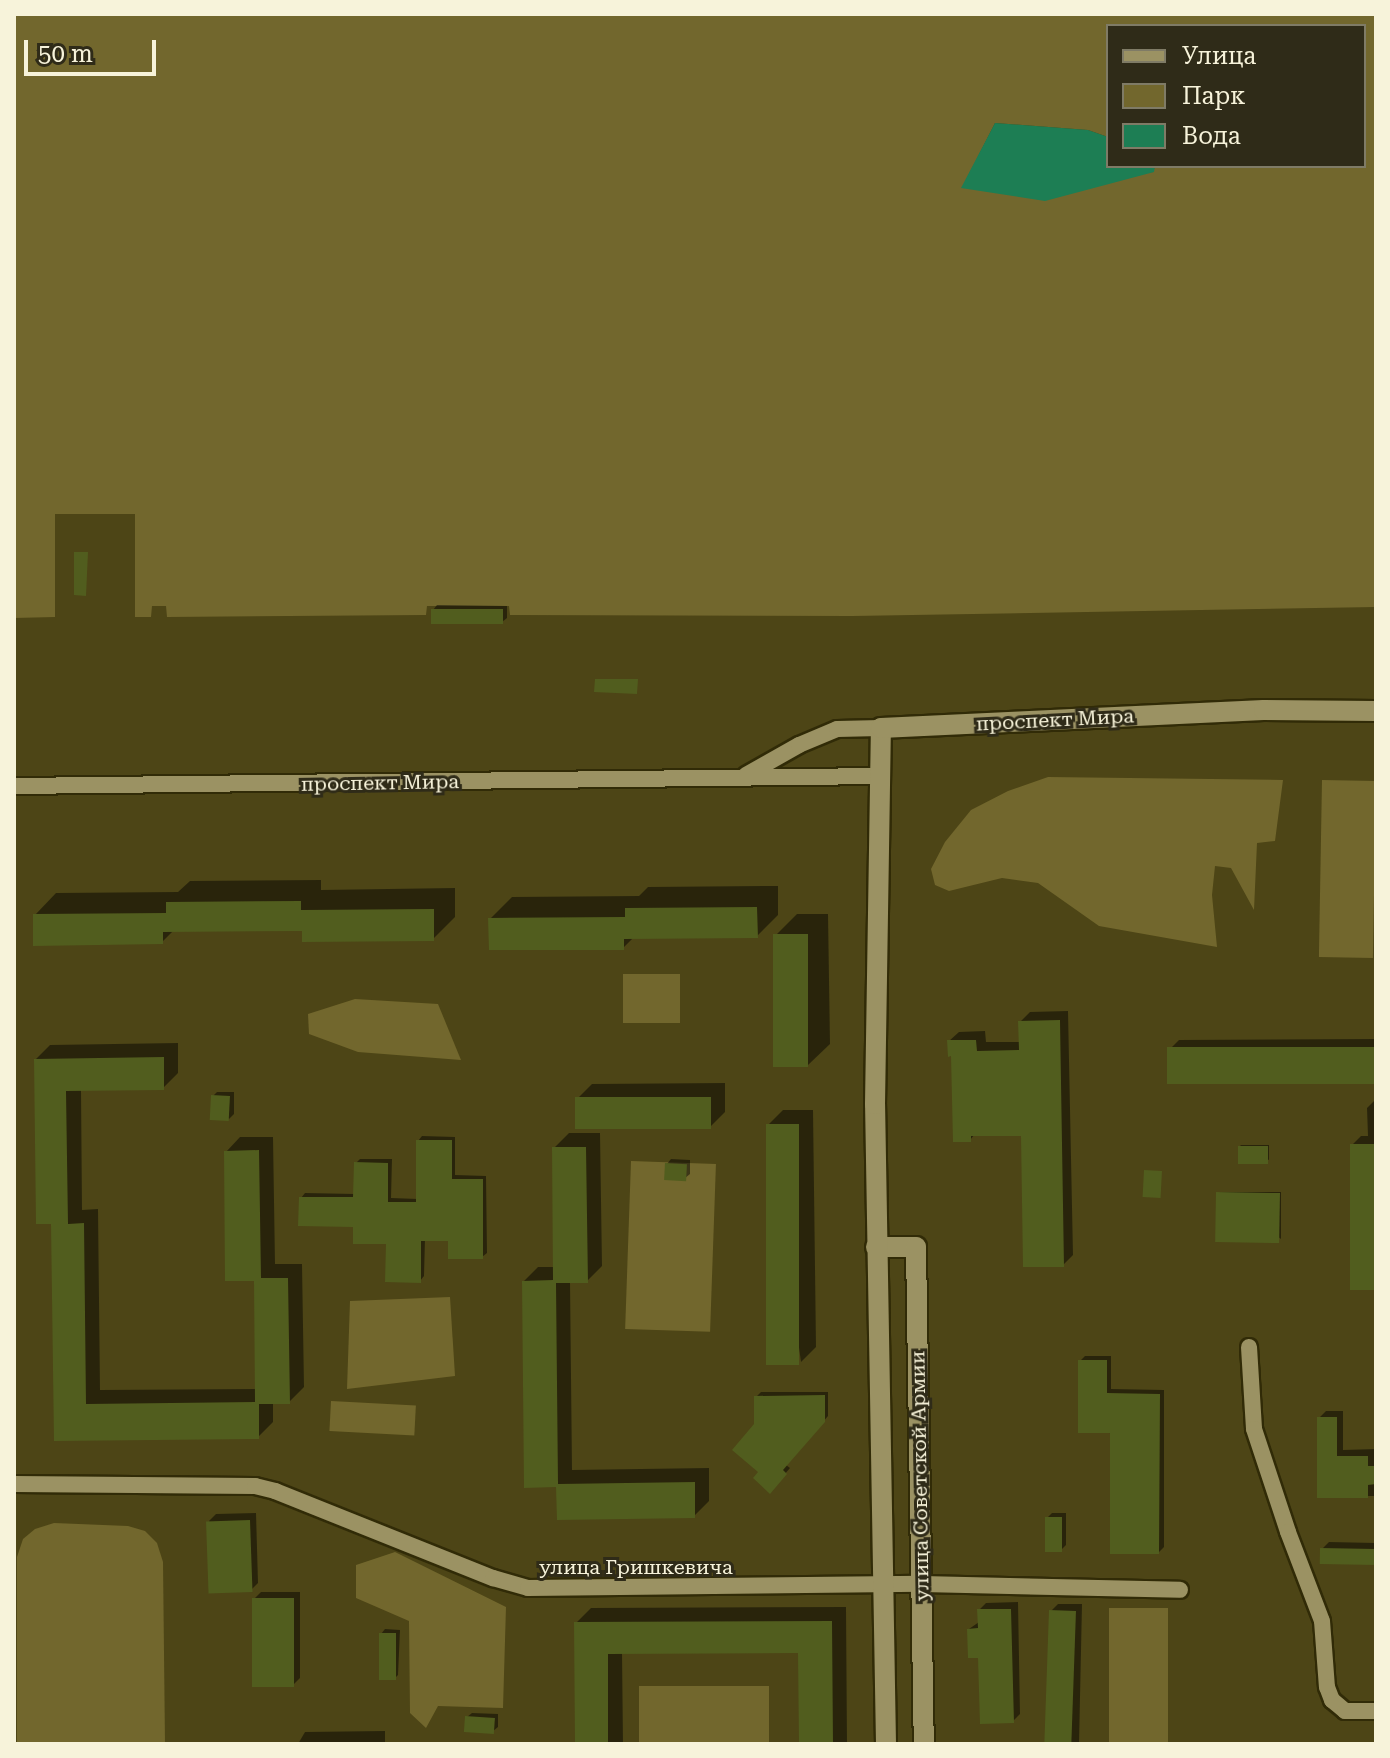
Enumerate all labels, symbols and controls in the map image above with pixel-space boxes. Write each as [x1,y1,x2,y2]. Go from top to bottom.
scale bar [28,24,160,74]
legend [1106,24,1366,168]
text: 50 m [38,40,93,68]
text: Улица [1182,42,1256,70]
text: Парк [1182,82,1245,110]
text: Вода [1182,122,1241,150]
street label: проспект Мира [975,704,1135,736]
street label: проспект Мира [301,770,459,796]
street label: улица Советской Армии [906,1351,934,1601]
street label: улица Гришкевича [539,1555,733,1579]

